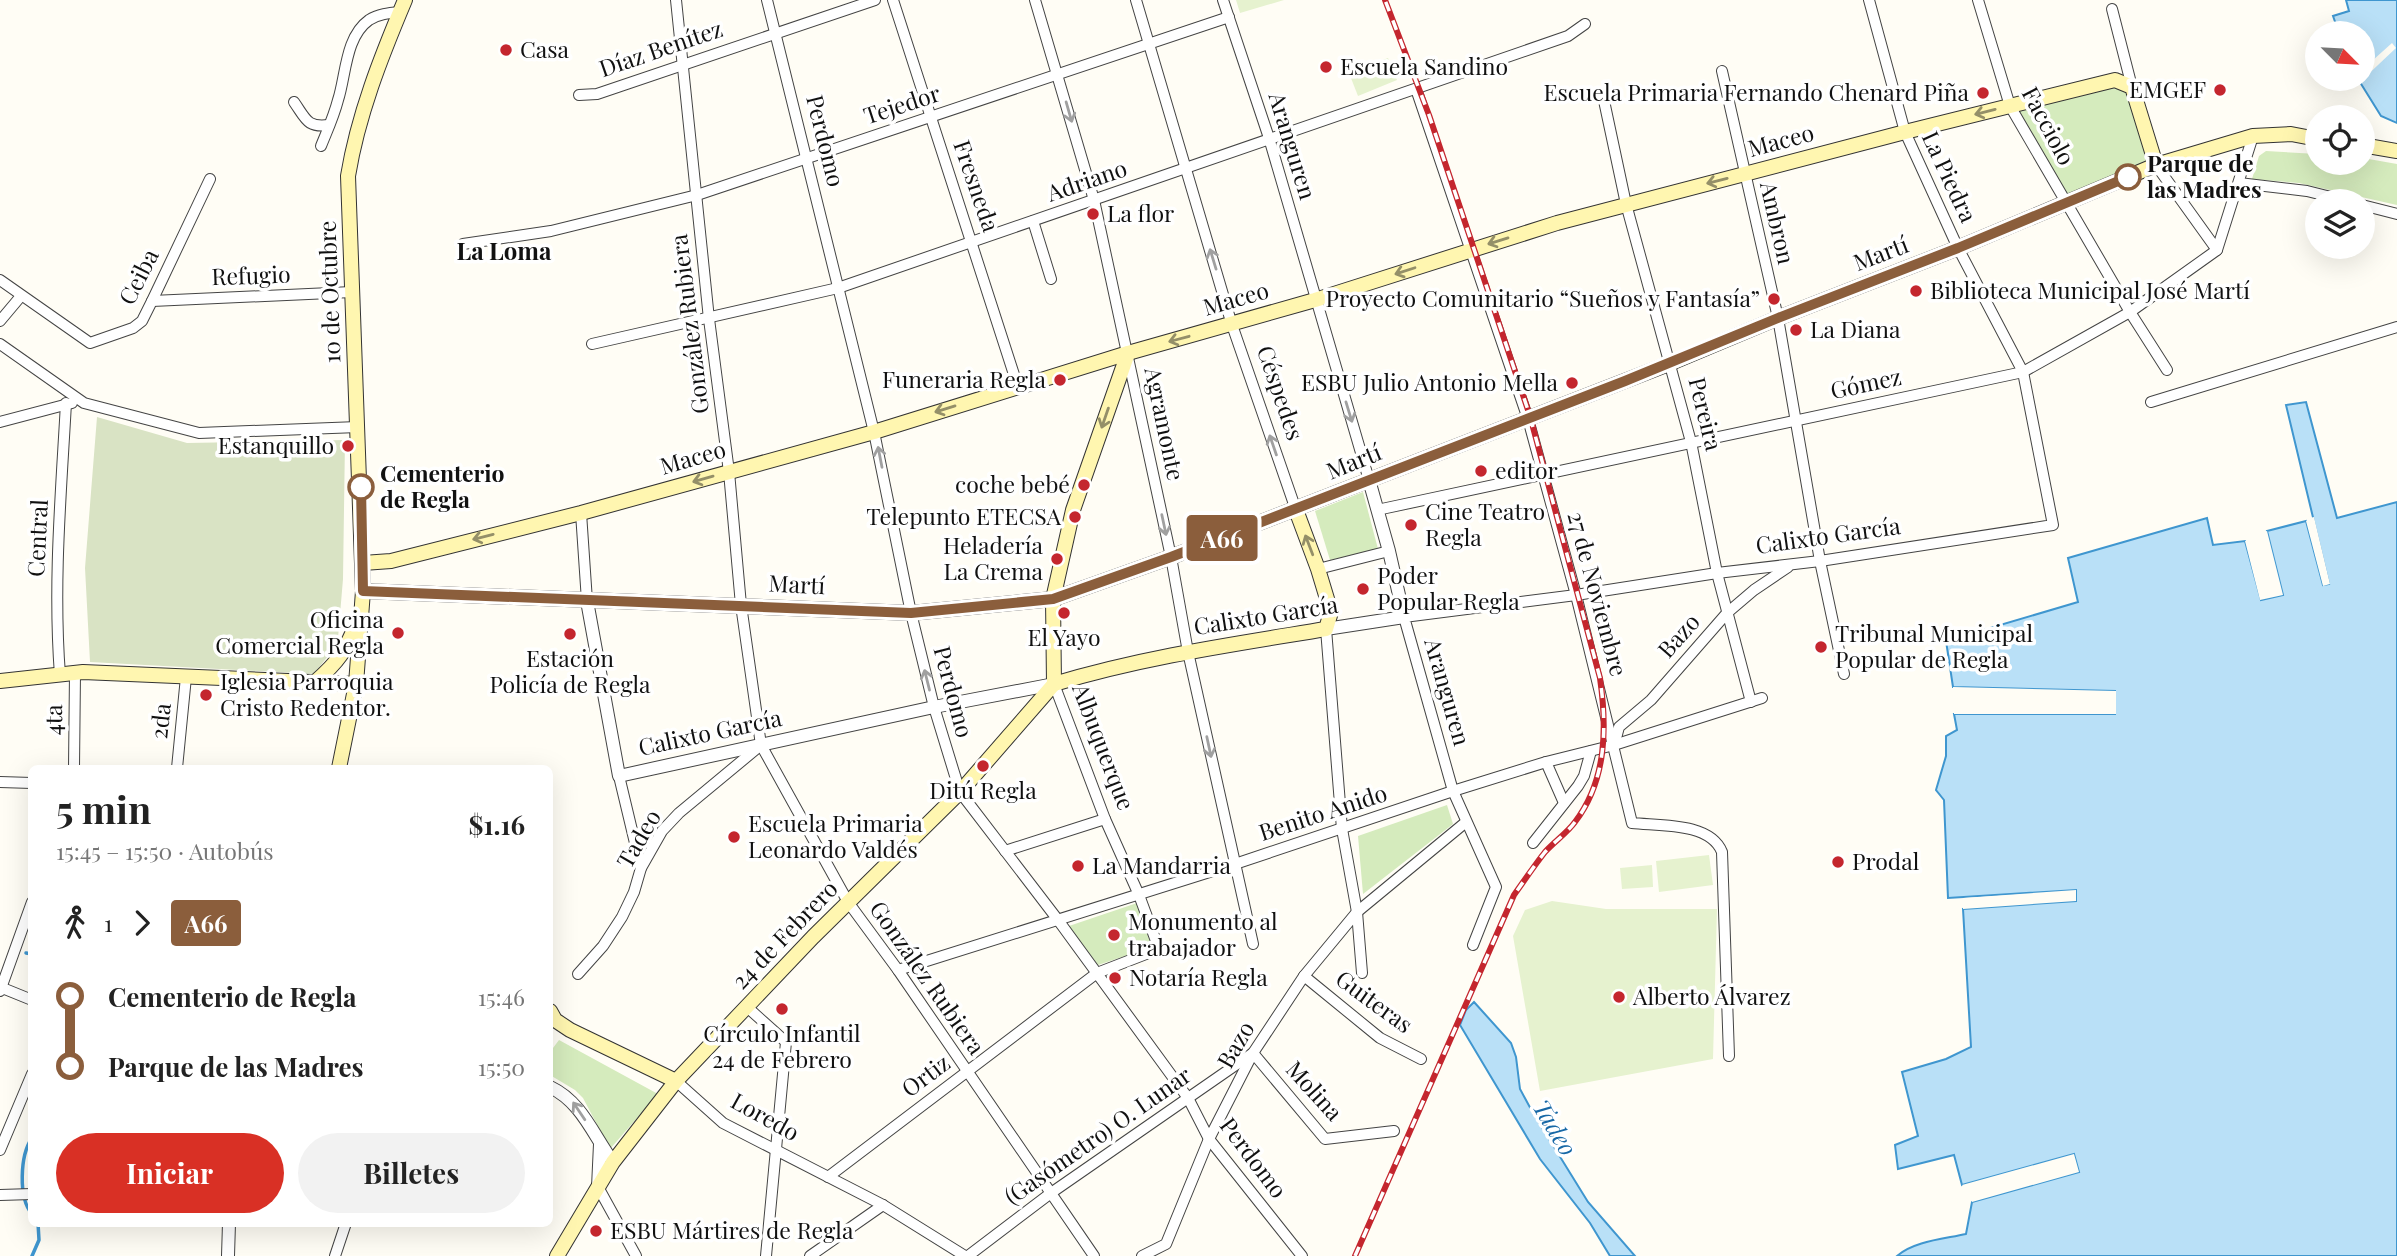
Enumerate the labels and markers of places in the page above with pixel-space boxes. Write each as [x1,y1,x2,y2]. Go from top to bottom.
place label: Casa [520,33,570,64]
marker: Casa [498,42,514,58]
place label: Escuela Sandino [1340,50,1508,81]
marker: Escuela Sandino [1318,59,1334,75]
place label: EMGEF [2129,73,2206,104]
place label: Escuela Primaria Fernando Chenard Piña [1543,76,1970,107]
marker: EMGEF [2212,82,2228,98]
marker: Escuela Primaria Fernando Chenard Piña [1975,85,1991,101]
place label: Parque de las Madres [2147,147,2262,204]
marker: Parque de las Madres [2115,164,2141,190]
place label: La flor [1107,197,1174,228]
marker: La flor [1085,206,1101,222]
place label: Biblioteca Municipal José Martí [1930,274,2250,305]
place label: Proyecto Comunitario “Sueños y Fantasía” [1326,282,1760,313]
marker: Biblioteca Municipal José Martí [1908,283,1924,299]
marker: Proyecto Comunitario “Sueños y Fantasía” [1766,291,1782,307]
place label: La Diana [1810,313,1901,344]
marker: La Diana [1788,322,1804,338]
place label: Funeraria Regla [882,363,1047,394]
place label: ESBU Julio Antonio Mella [1301,366,1559,397]
marker: Funeraria Regla [1052,372,1068,388]
marker: ESBU Julio Antonio Mella [1564,375,1580,391]
place label: Estanquillo [218,429,334,460]
marker: Estanquillo [340,438,356,454]
place label: editor [1495,454,1558,485]
place label: Cementerio de Regla [380,457,505,514]
marker: editor [1473,463,1489,479]
place label: coche bebé [955,468,1070,499]
marker: Cementerio de Regla [348,474,374,500]
marker: coche bebé [1076,477,1092,493]
place label: Cine Teatro Regla [1425,495,1545,552]
place label: Telepunto ETECSA [866,500,1062,531]
marker: Telepunto ETECSA [1067,509,1083,525]
marker: Cine Teatro Regla [1403,517,1419,533]
place label: Heladería La Crema [943,529,1044,586]
marker: Heladería La Crema [1049,551,1065,567]
place label: Poder Popular Regla [1377,559,1520,616]
marker: Poder Popular Regla [1355,581,1371,597]
place label: Oficina Comercial Regla [215,603,385,660]
marker: El Yayo [1056,605,1072,621]
place label: Tribunal Municipal Popular de Regla [1835,617,2033,674]
place label: El Yayo [1028,621,1100,652]
marker: Oficina Comercial Regla [390,625,406,641]
marker: Estación Policía de Regla [562,626,578,642]
marker: Tribunal Municipal Popular de Regla [1813,639,1829,655]
place label: Estación Policía de Regla [489,642,651,699]
place label: Iglesia Parroquia Cristo Redentor. [220,665,394,722]
marker: Iglesia Parroquia Cristo Redentor. [198,687,214,703]
marker: Ditú Regla [975,758,991,774]
place label: Ditú Regla [929,774,1037,805]
place label: Escuela Primaria Leonardo Valdés [748,807,923,864]
marker: Escuela Primaria Leonardo Valdés [726,829,742,845]
place label: Prodal [1852,845,1920,876]
place label: La Mandarria [1092,849,1232,880]
marker: Prodal [1830,854,1846,870]
marker: La Mandarria [1070,858,1086,874]
place label: Monumento al trabajador [1128,905,1278,962]
marker: Monumento al trabajador [1106,927,1122,943]
place label: Notaría Regla [1129,961,1268,992]
marker: Notaría Regla [1107,970,1123,986]
place label: Alberto Álvarez [1632,980,1791,1011]
marker: Alberto Álvarez [1611,989,1627,1005]
marker: Círculo Infantil 24 de Febrero [774,1001,790,1017]
place label: Círculo Infantil 24 de Febrero [703,1017,861,1074]
place label: ESBU Mártires de Regla [610,1214,854,1245]
marker: ESBU Mártires de Regla [588,1223,604,1239]

